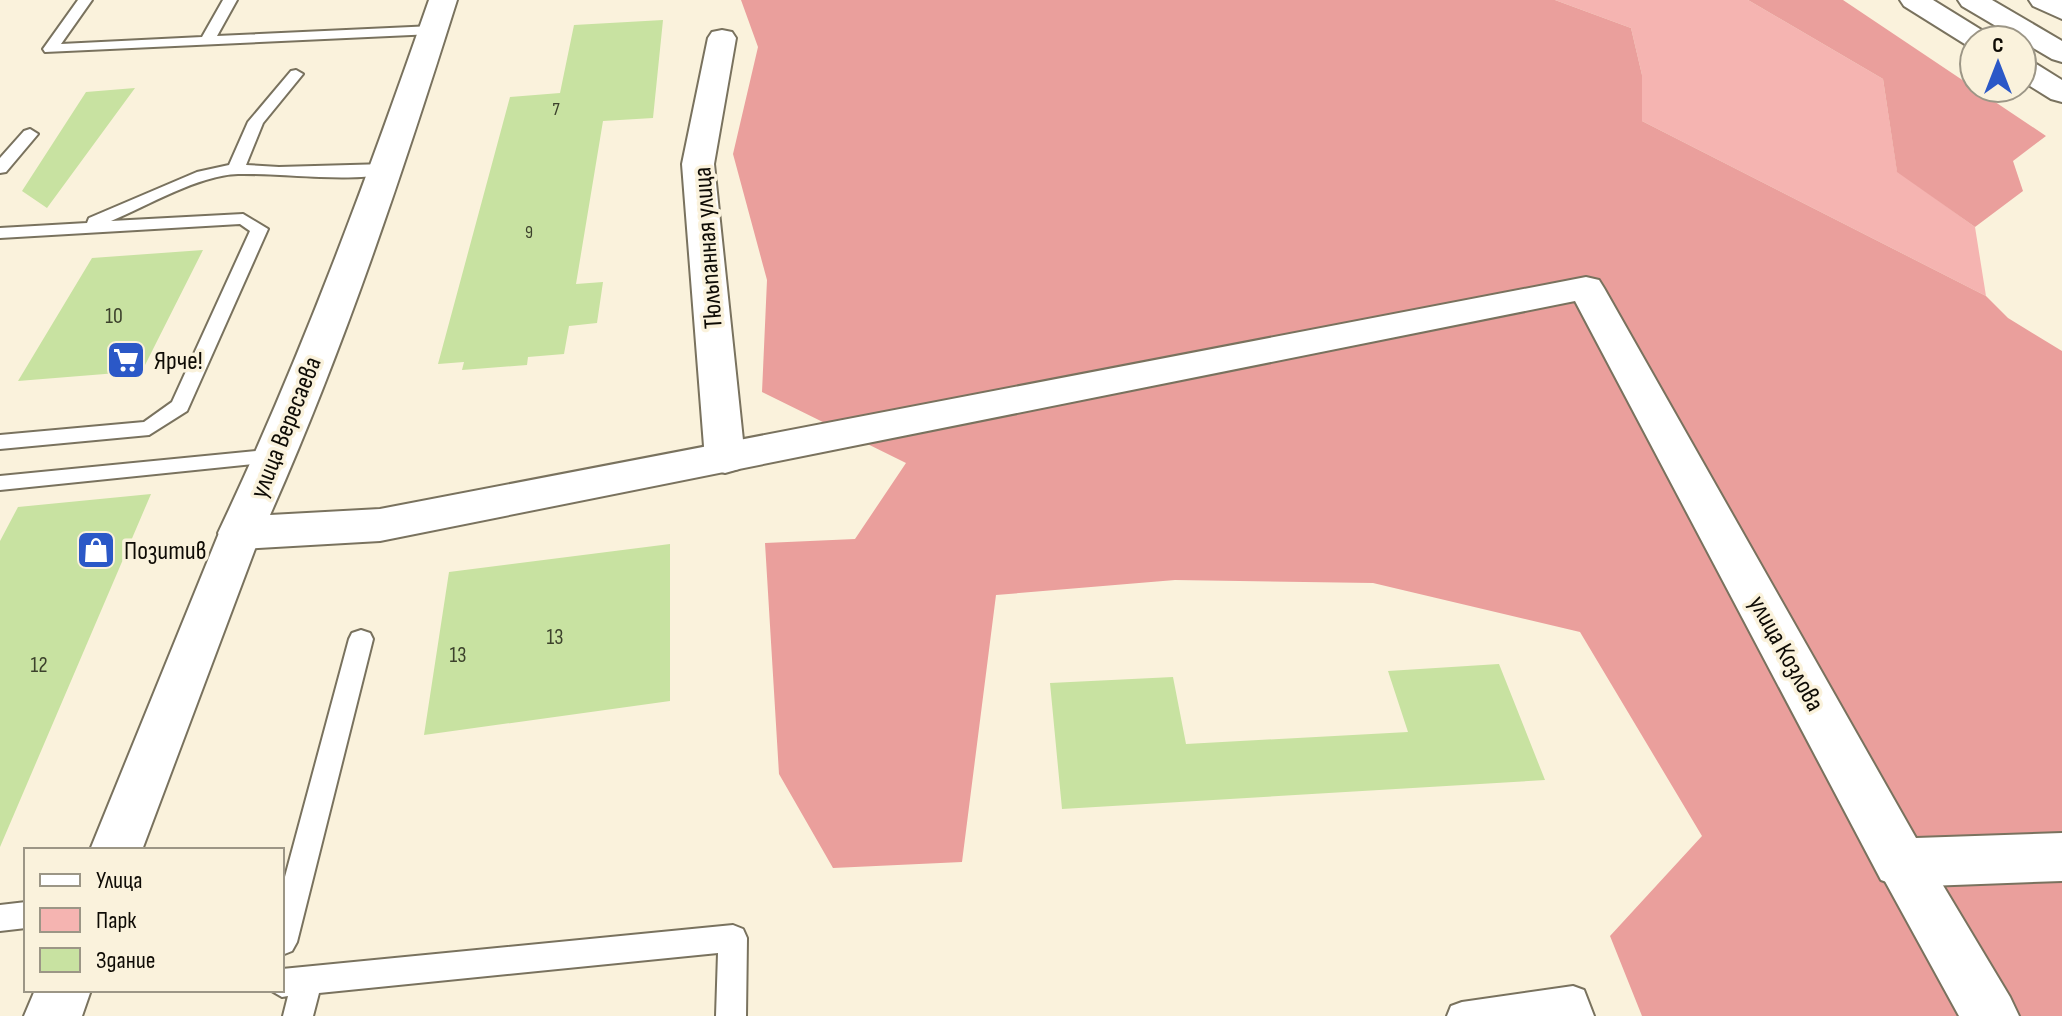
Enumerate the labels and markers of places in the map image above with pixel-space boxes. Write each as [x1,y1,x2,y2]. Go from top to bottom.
supermarket icon: Ярче! [105,339,147,381]
place label: Ярче! [154,346,203,377]
shop icon: Позитив [75,529,117,571]
place label: Позитив [124,536,207,567]

